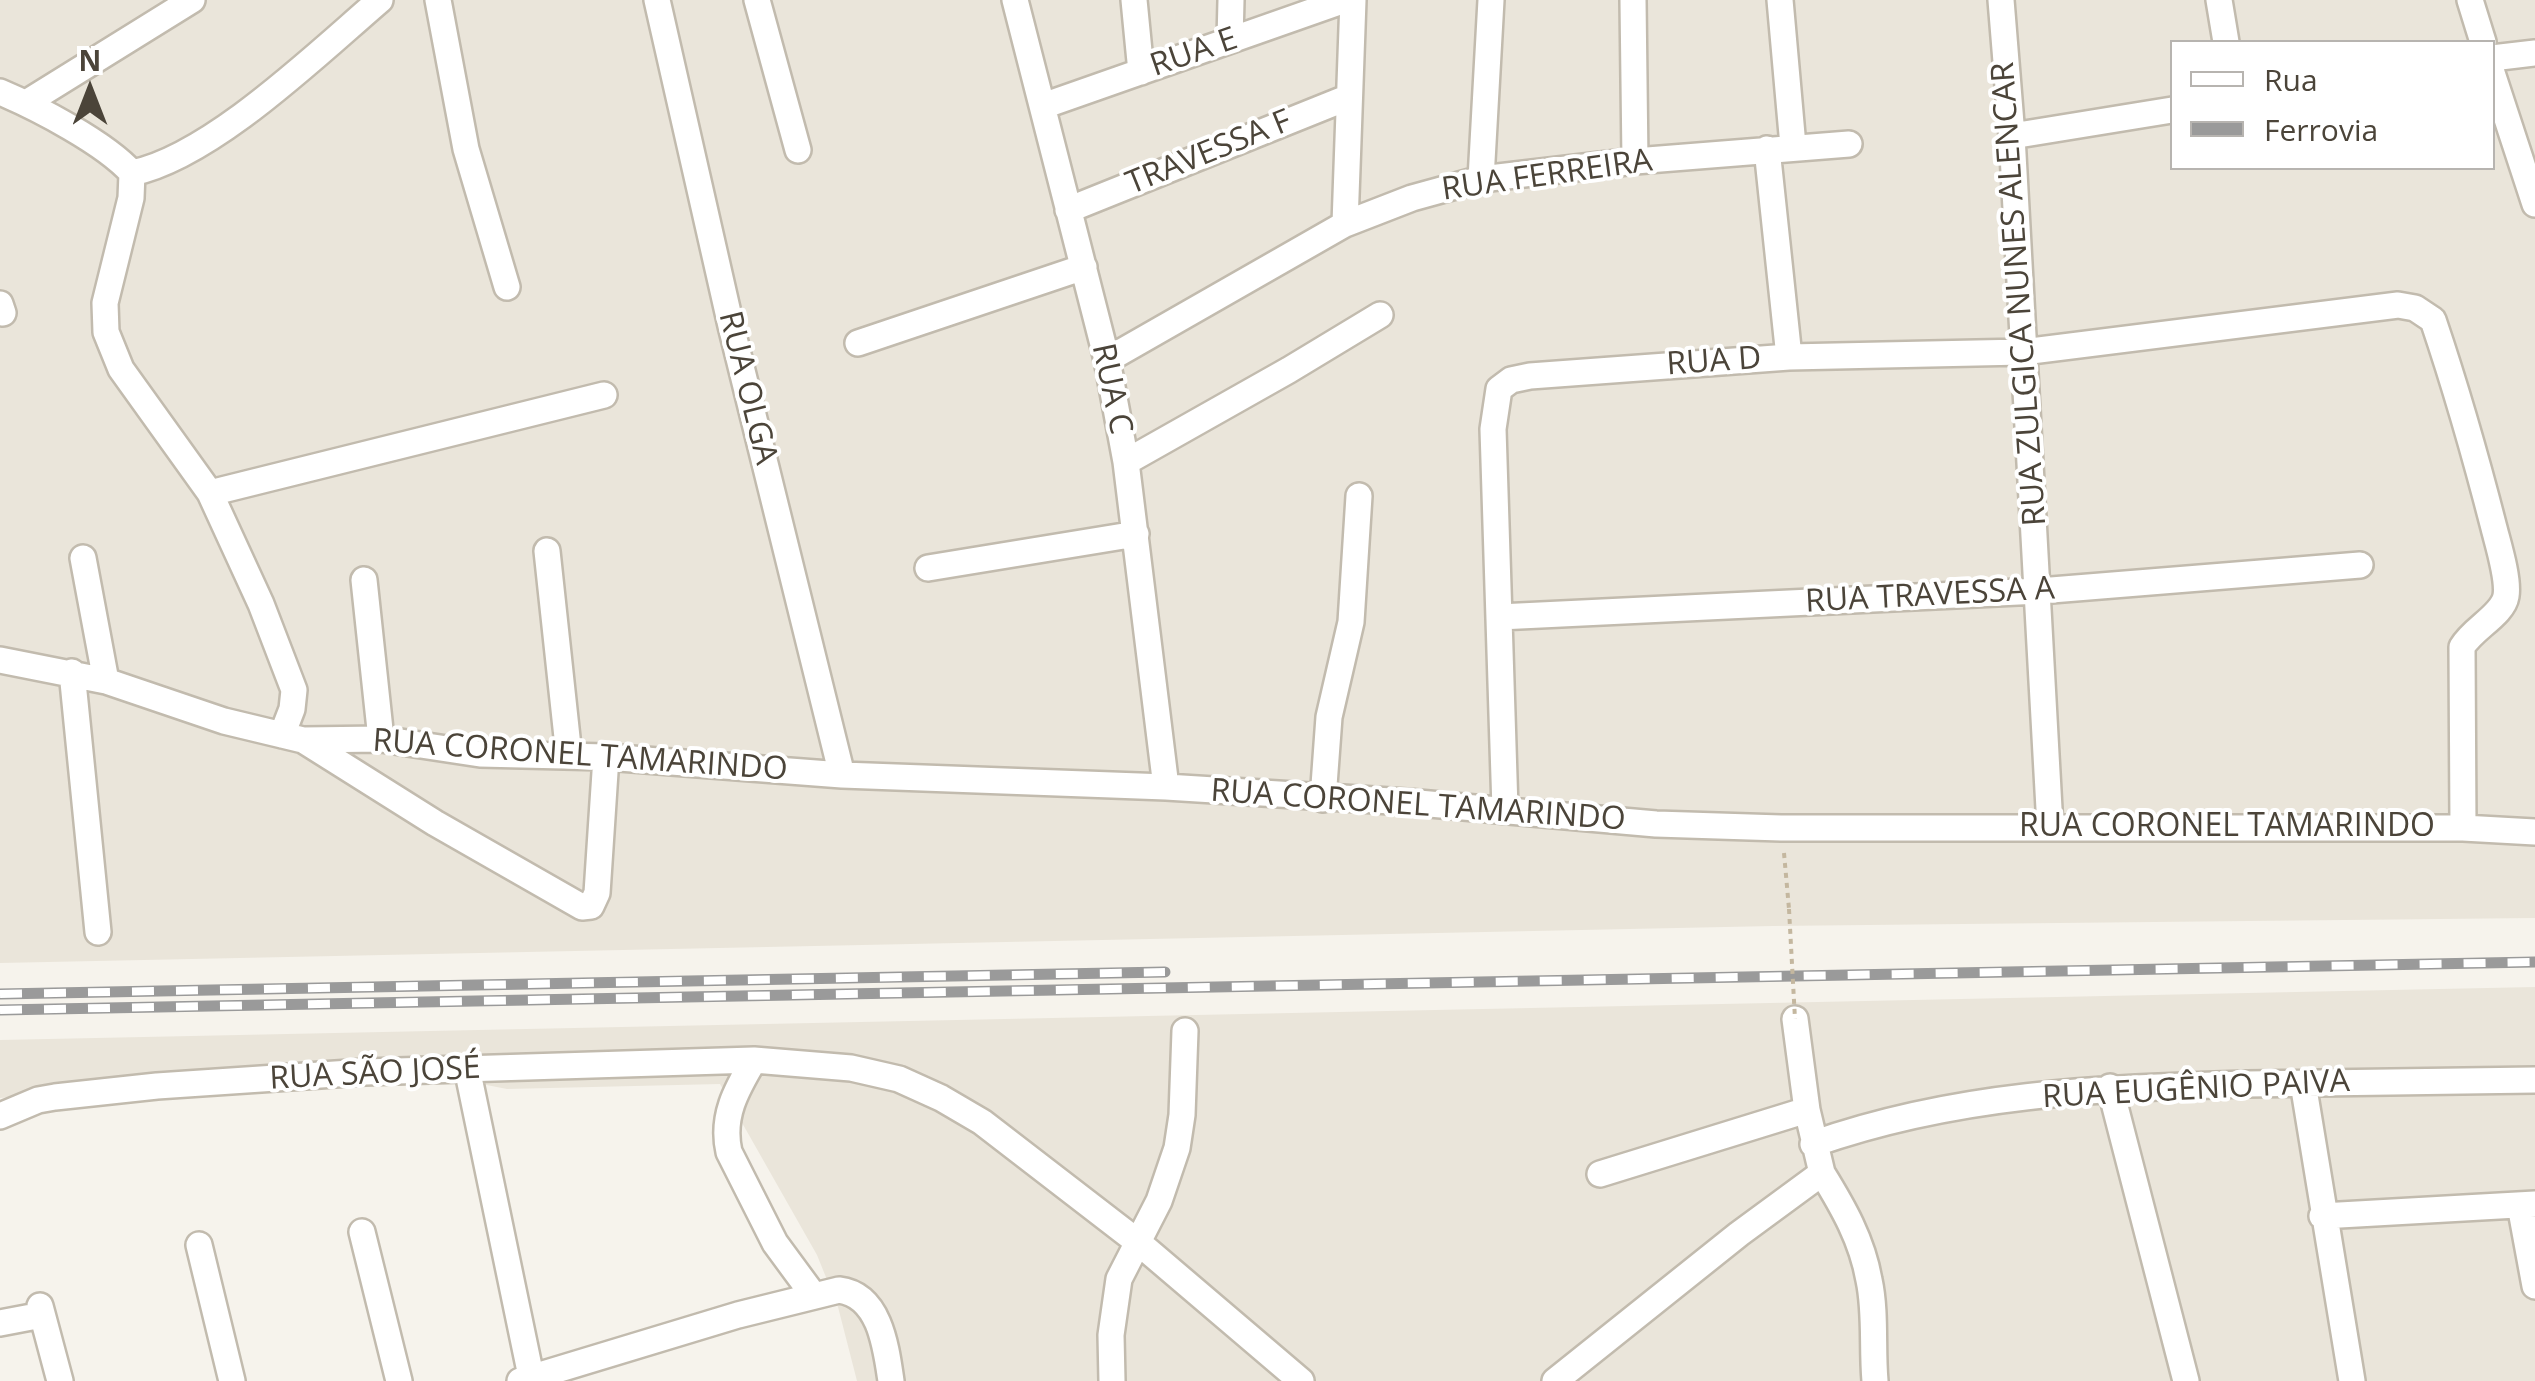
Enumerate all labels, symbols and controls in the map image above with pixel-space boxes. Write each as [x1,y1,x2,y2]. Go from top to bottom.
street label: RUA E [1145,20,1243,86]
north arrow [40,40,140,140]
legend [2170,40,2495,170]
text: N [79,41,101,79]
text: Rua [2264,59,2318,100]
street label: RUA ZULGICA NUNES ALENCAR [1985,61,2055,527]
street label: TRAVESSA F [1121,102,1297,204]
text: Ferrovia [2264,109,2378,150]
street label: RUA FERREIRA [1439,142,1655,210]
street label: RUA OLGA [709,307,785,469]
street label: RUA C [1083,340,1139,438]
street label: RUA D [1665,340,1763,384]
street label: RUA TRAVESSA A [1804,570,2056,622]
street label: RUA CORONEL TAMARINDO [371,722,789,790]
street label: RUA CORONEL TAMARINDO [1209,772,1627,840]
street label: RUA CORONEL TAMARINDO [2019,808,2435,846]
street label: RUA SÃO JOSÉ [268,1049,482,1099]
street label: RUA EUGÊNIO PAIVA [2041,1063,2351,1117]

